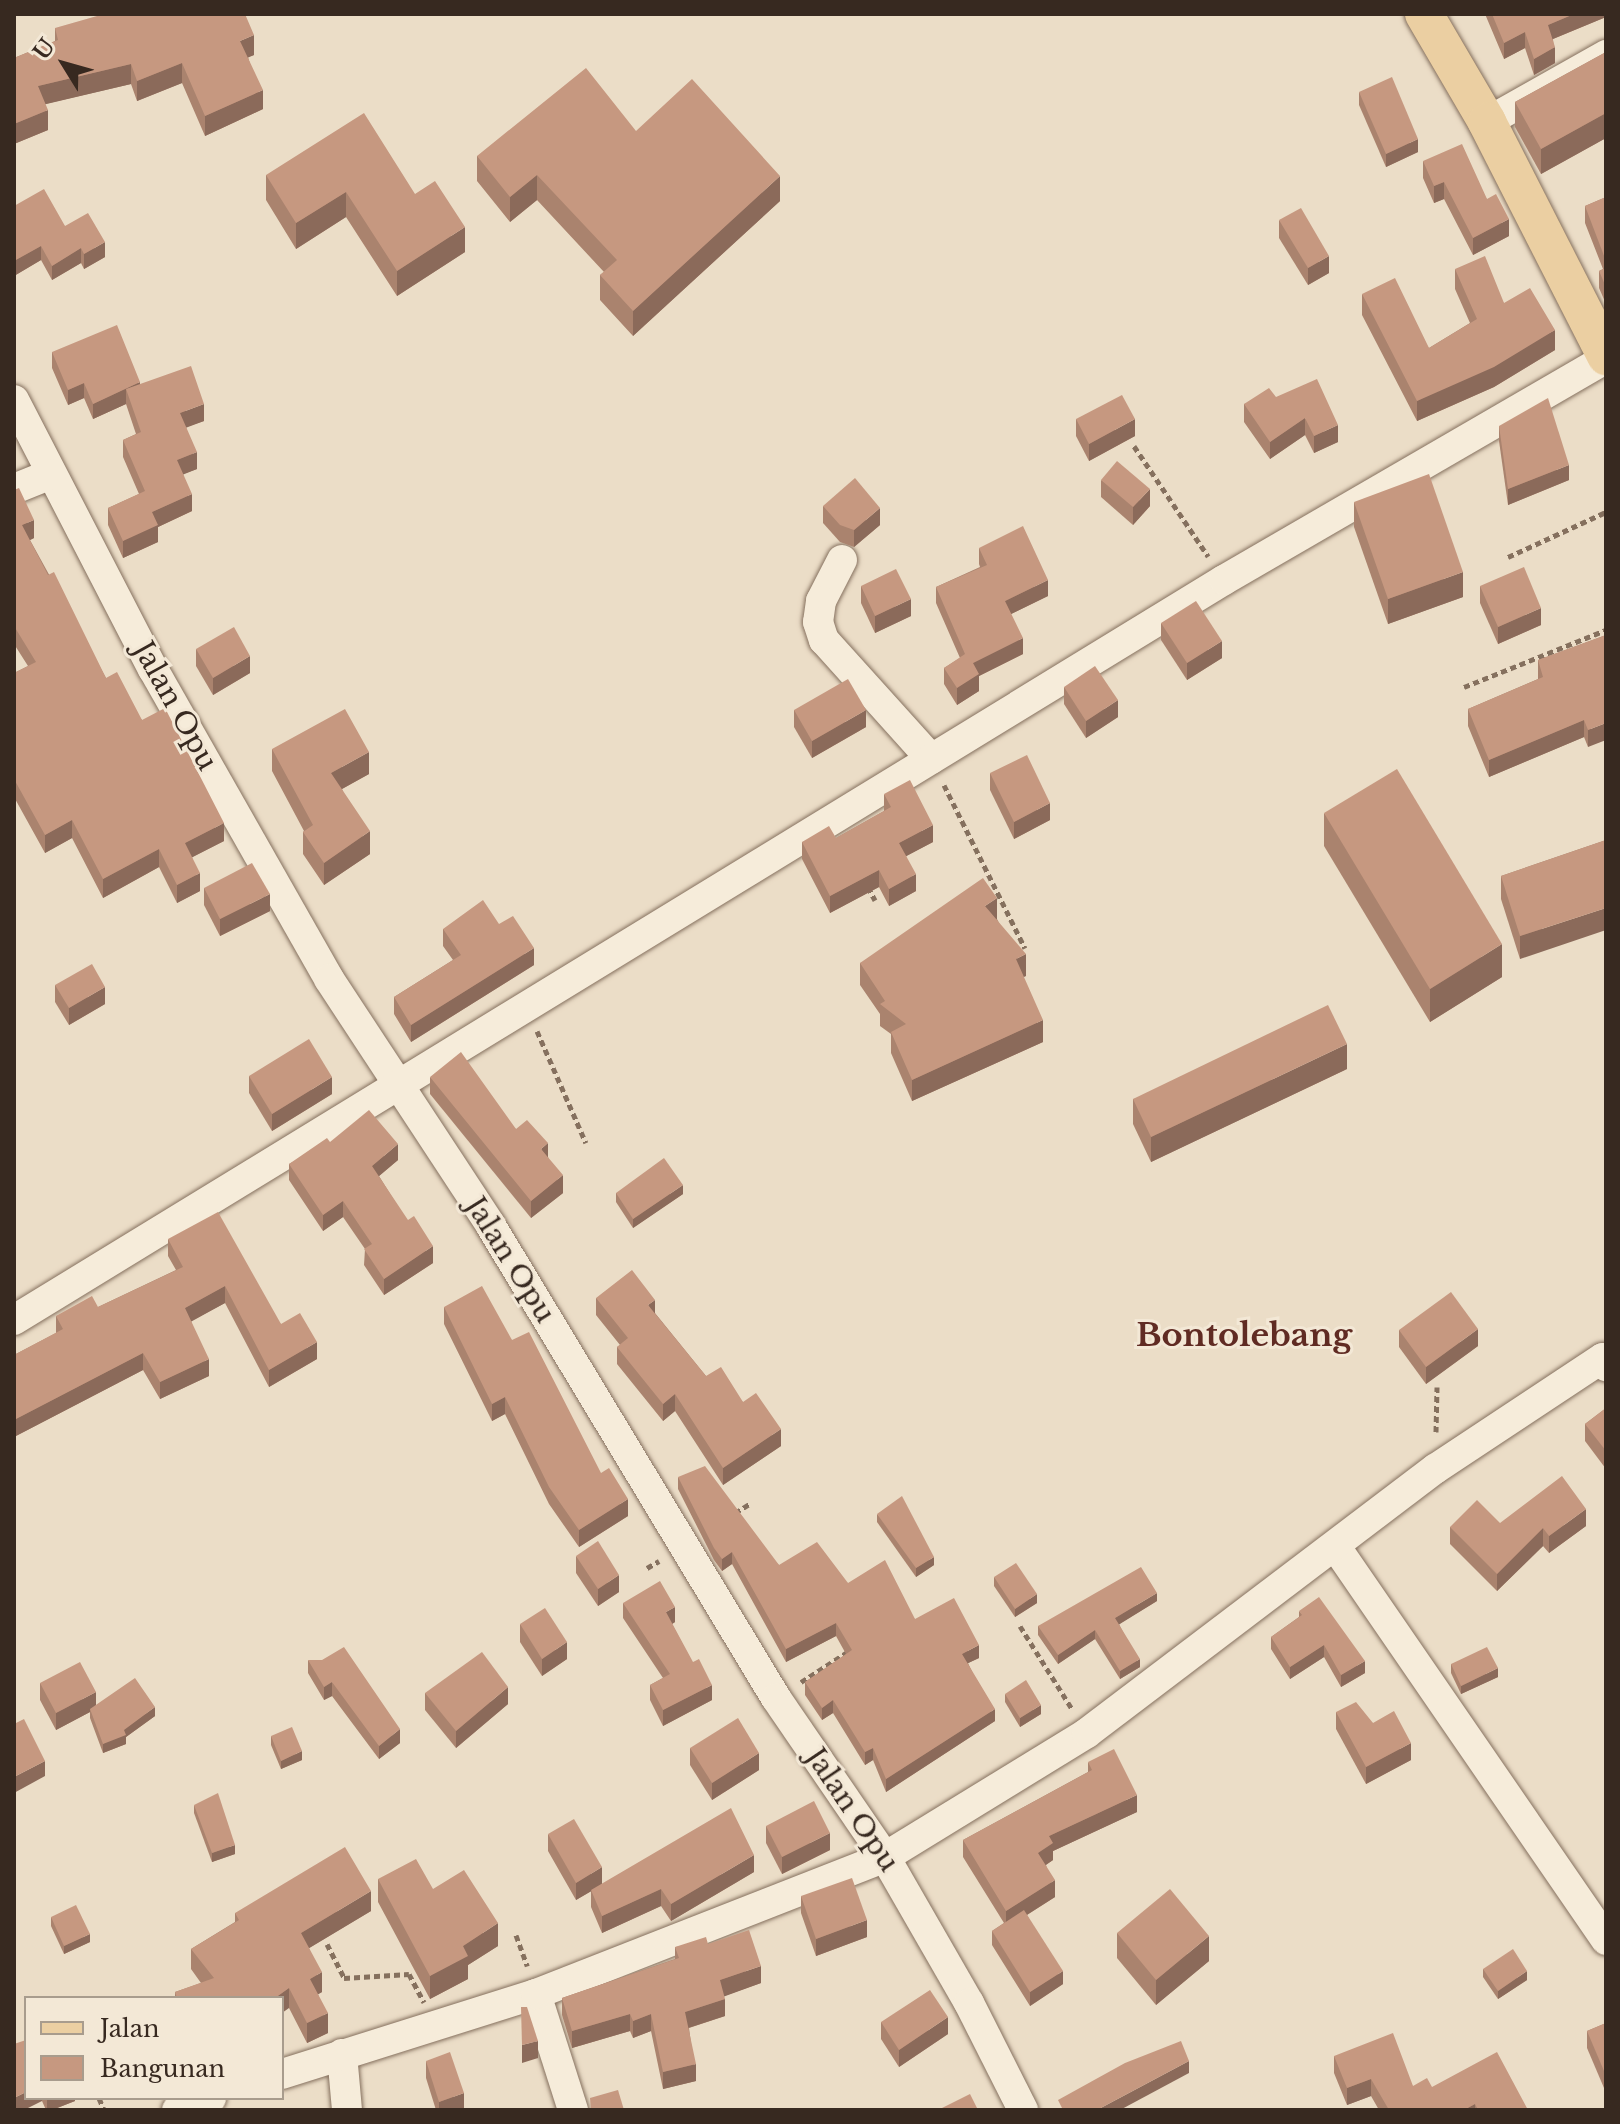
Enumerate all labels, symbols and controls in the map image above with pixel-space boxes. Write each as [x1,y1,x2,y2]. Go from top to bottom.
north arrow [24,24,104,104]
text: U [28,33,61,65]
street label: Jalan Opu [126,636,224,776]
street label: Jalan Opu [458,1191,562,1329]
district label: Bontolebang [1136,1316,1352,1354]
street label: Jalan Opu [798,1742,906,1878]
legend [24,1996,284,2100]
text: Jalan [100,2014,160,2043]
text: Bangunan [100,2054,225,2083]

